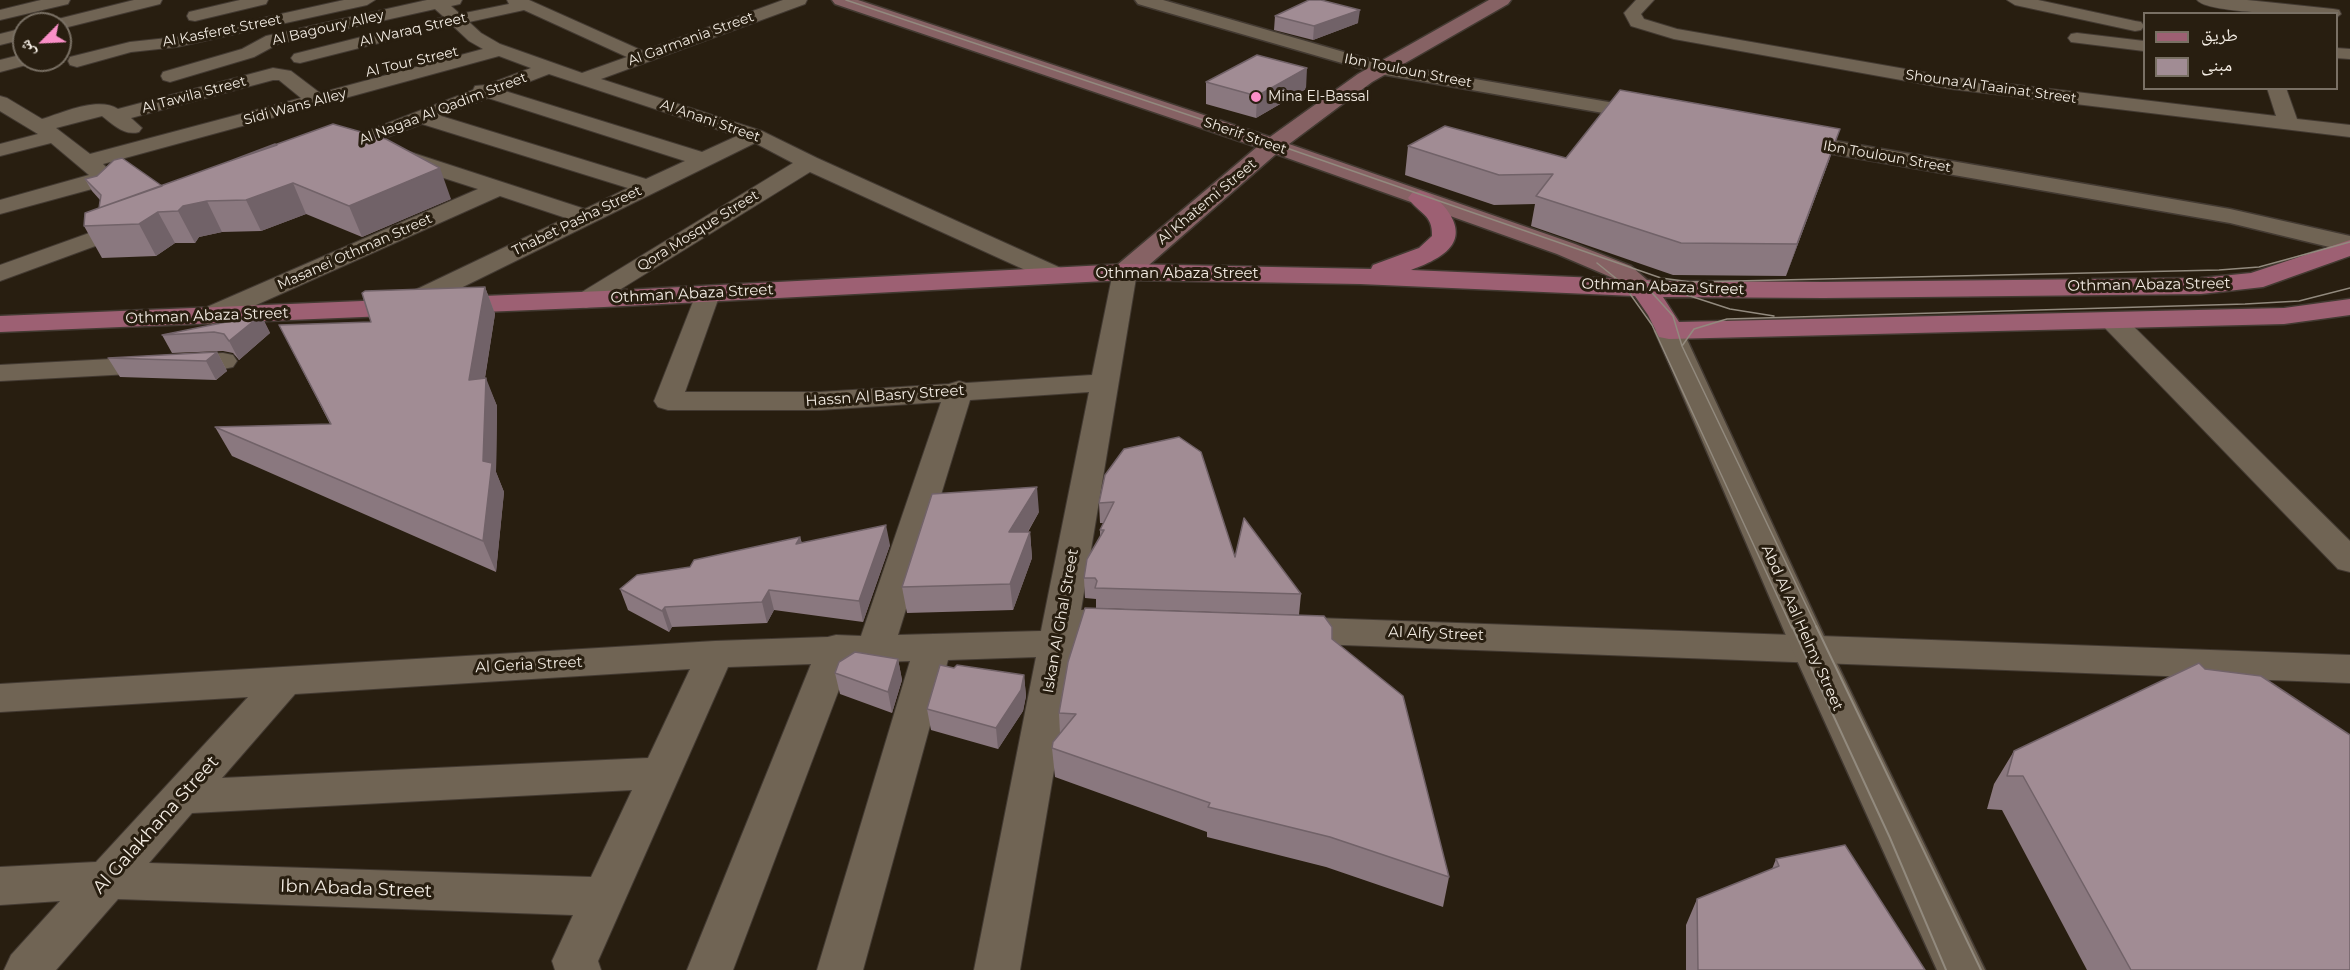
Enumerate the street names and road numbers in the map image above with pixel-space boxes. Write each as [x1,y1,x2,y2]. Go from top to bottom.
street label: Al Bagoury Alley [270,7,386,49]
street label: Al Garmania Street [626,8,756,70]
street label: Al Waraq Street [358,10,468,50]
street label: Al Kasferet Street [161,11,283,51]
street label: Al Tour Street [364,43,460,81]
street label: Ibn Touloun Street [1343,50,1473,92]
street label: Shouna Al Taainat Street [1904,67,2078,107]
street label: Al Nagaa Al Qadim Street [357,69,529,149]
street label: Al Tawila Street [140,73,248,117]
street label: Sidi Wans Alley [242,85,348,129]
street label: Al Anani Street [658,96,762,146]
street label: Sherif Street [1201,114,1289,158]
street label: Ibn Touloun Street [1822,137,1952,177]
street label: Al Khatemi Street [1154,156,1260,248]
street label: Thabet Pasha Street [510,182,644,260]
street label: Qora Mosque Street [634,187,762,275]
street label: Masanei Othman Street [275,210,435,294]
street label: Othman Abaza Street [1095,265,1259,283]
street label: Othman Abaza Street [1581,275,1745,299]
street label: Othman Abaza Street [2067,275,2231,295]
street label: Othman Abaza Street [610,281,774,307]
street label: Othman Abaza Street [125,304,289,328]
street label: Hassn Al Basry Street [805,381,965,411]
street label: Abd Al Aal Helmy Street [1757,542,1847,714]
street label: Iskan Al Ghal Street [1039,547,1083,695]
street label: Al Alfy Street [1388,623,1484,645]
street label: Al Geria Street [475,653,583,677]
street label: Al Galakhana Street [88,752,224,898]
street label: Ibn Abada Street [280,876,432,902]

